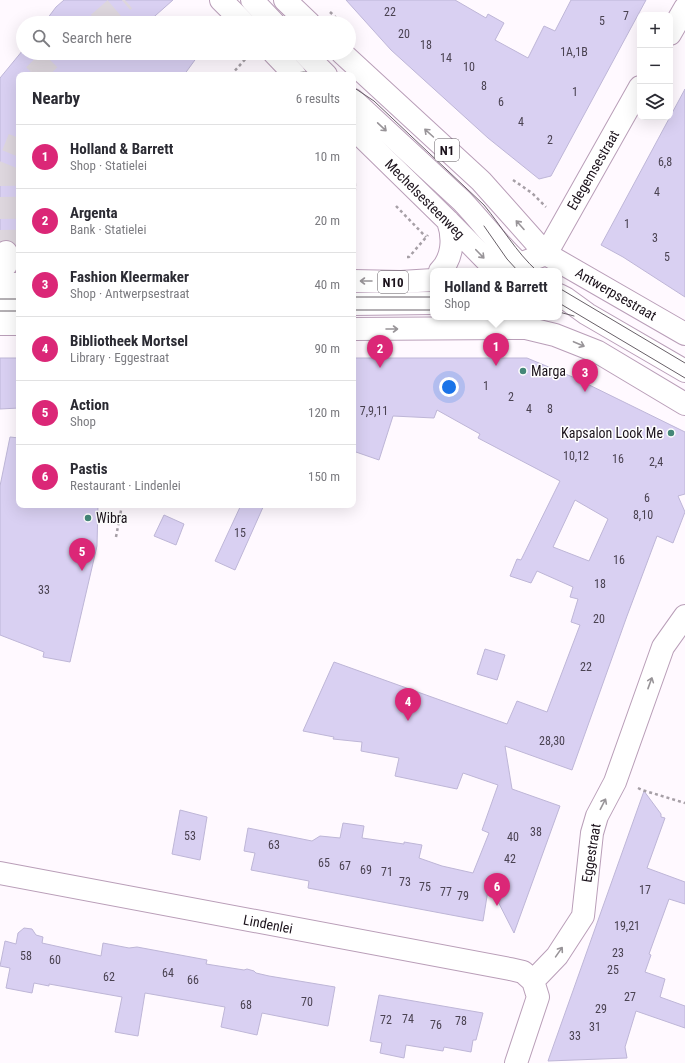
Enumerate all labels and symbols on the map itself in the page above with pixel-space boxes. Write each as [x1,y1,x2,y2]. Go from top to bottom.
house number: 22 [384,5,396,19]
house number: 7 [623,9,629,23]
house number: 5 [599,14,605,28]
house number: 20 [398,27,410,41]
house number: 18 [420,38,432,52]
house number: 1A,1B [560,45,588,59]
house number: 14 [440,51,452,65]
house number: 10 [463,60,475,74]
house number: 8 [481,79,487,93]
house number: 1 [572,85,578,99]
house number: 6 [498,95,504,109]
house number: 4 [518,115,524,129]
one-way arrow [376,122,387,131]
street label: Edegemsestraat [564,127,622,213]
one-way arrow [424,128,434,138]
house number: 2 [547,133,553,147]
road number: N1 [435,139,459,161]
house number: 6,8 [658,155,672,169]
street label: Mechelsesteenweg [382,156,468,242]
house number: 4 [654,185,660,199]
house number: 1 [624,217,630,231]
one-way arrow [516,220,525,230]
house number: 3 [652,231,658,245]
one-way arrow [475,249,485,259]
house number: 5 [664,250,670,264]
street label: Antwerpsestraat [573,264,659,324]
road number: N10 [378,271,408,293]
one-way arrow [360,277,373,285]
one-way arrow [385,325,398,333]
pin: 1 [483,333,509,366]
pin: 2 [367,335,393,368]
one-way arrow [572,340,584,348]
pin: 3 [572,359,598,392]
place label: Marga [531,363,566,379]
marker: Marga [518,366,528,376]
your location [439,377,459,397]
house number: 1 [483,379,489,393]
house number: 2 [508,390,514,404]
house number: 4 [526,402,532,416]
house number: 8 [547,402,553,416]
house number: 7,9,11 [360,404,388,418]
place label: Kapsalon Look Me [561,425,663,441]
marker: Kapsalon Look Me [666,428,676,438]
house number: 10,12 [563,449,589,463]
house number: 16 [612,452,624,466]
house number: 2,4 [649,455,663,469]
house number: 6 [644,491,650,505]
house number: 8,10 [633,508,653,522]
place label: Wibra [96,510,127,526]
marker: Wibra [83,513,93,523]
house number: 15 [234,526,246,540]
pin: 5 [69,538,95,571]
house number: 16 [613,553,625,567]
house number: 18 [594,577,606,591]
house number: 33 [38,583,50,597]
house number: 20 [593,612,605,626]
house number: 22 [580,660,592,674]
one-way arrow [646,677,654,689]
pin: 4 [395,688,421,721]
house number: 28,30 [539,734,565,748]
one-way arrow [600,798,608,810]
street label: Eggestraat [578,822,604,884]
house number: 38 [530,825,542,839]
house number: 53 [184,829,196,843]
house number: 40 [507,830,519,844]
house number: 63 [268,838,280,852]
house number: 42 [504,852,516,866]
house number: 65 [318,856,330,870]
house number: 67 [339,859,351,873]
house number: 69 [360,863,372,877]
house number: 71 [381,865,393,879]
pin: 6 [484,873,510,906]
house number: 73 [399,875,411,889]
house number: 75 [419,880,431,894]
house number: 17 [639,883,651,897]
house number: 77 [440,885,452,899]
house number: 79 [457,889,469,903]
street label: Lindenlei [242,911,294,937]
house number: 19,21 [614,919,640,933]
house number: 23 [612,946,624,960]
one-way arrow [555,947,563,958]
house number: 58 [20,949,32,963]
house number: 60 [49,953,61,967]
house number: 25 [607,963,619,977]
house number: 64 [162,966,174,980]
house number: 62 [103,970,115,984]
house number: 66 [187,973,199,987]
house number: 27 [624,990,636,1004]
house number: 70 [301,995,313,1009]
house number: 68 [240,998,252,1012]
house number: 29 [595,1002,607,1016]
house number: 74 [402,1012,414,1026]
house number: 72 [380,1013,392,1027]
house number: 78 [455,1014,467,1028]
house number: 76 [430,1018,442,1032]
house number: 31 [589,1020,601,1034]
house number: 33 [569,1029,581,1043]

